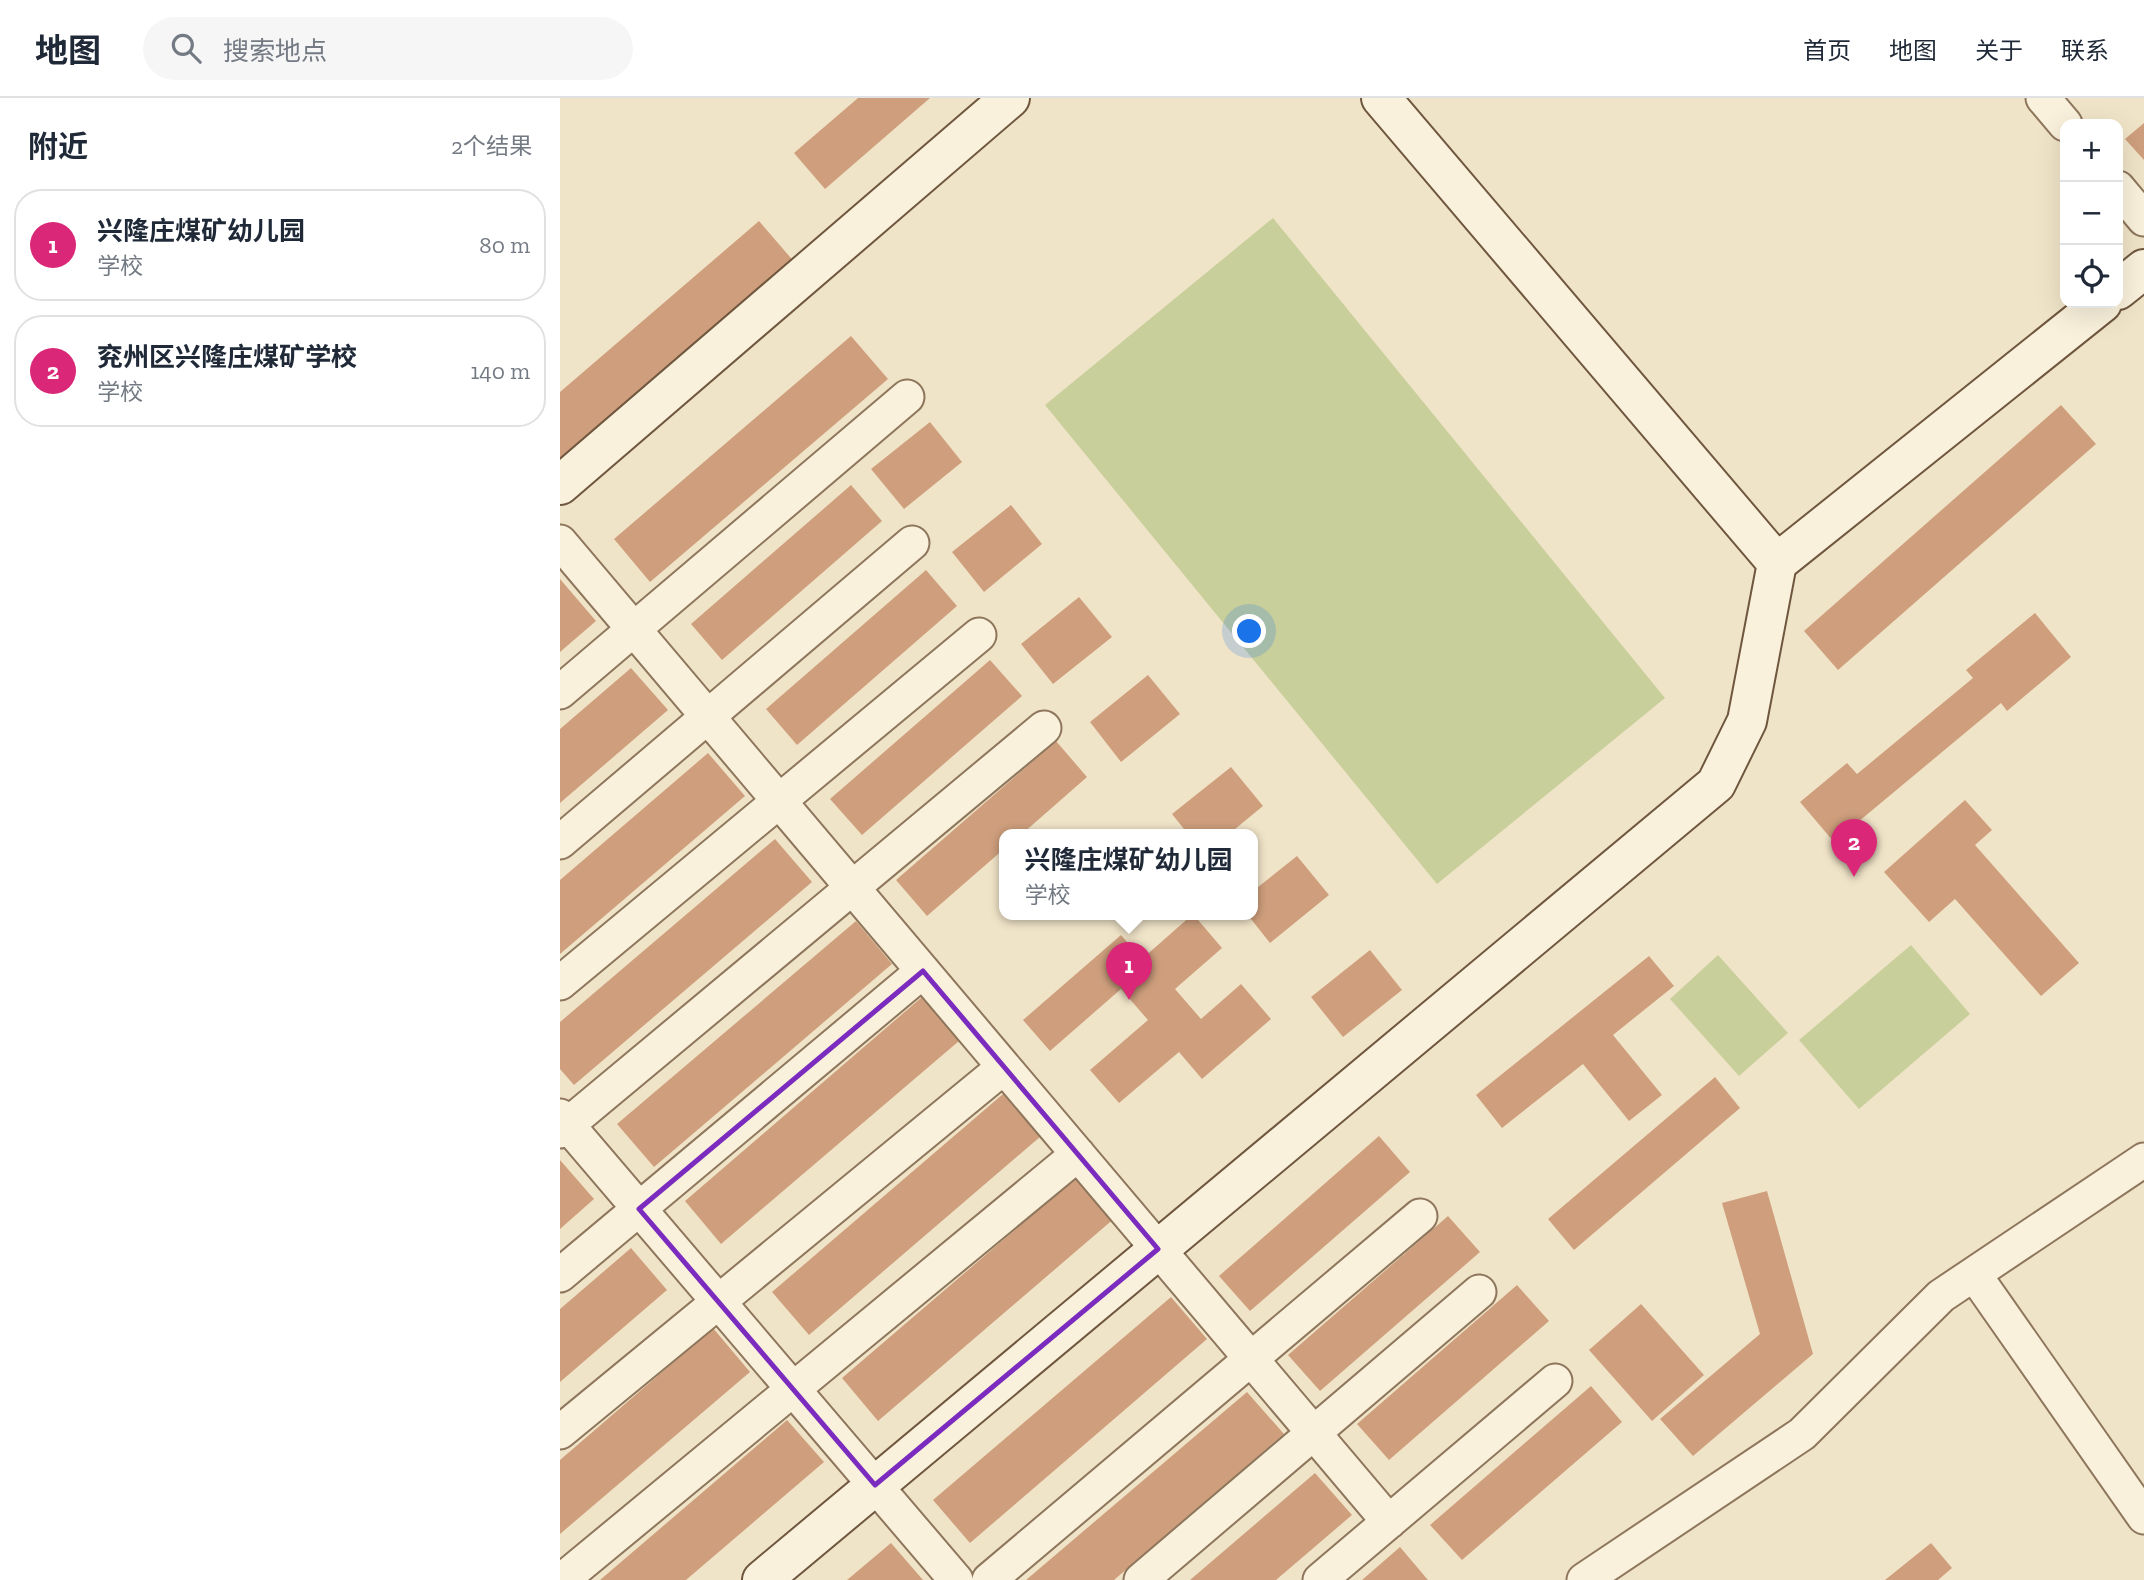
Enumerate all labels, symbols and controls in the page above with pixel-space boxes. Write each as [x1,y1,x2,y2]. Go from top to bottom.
search box [143,17,633,80]
icon: search [167,29,205,67]
text: 地图 [35,31,101,70]
text: 搜索地点 [223,35,327,67]
text: 首页 [1803,36,1851,65]
text: 地图 [1889,36,1937,65]
text: 关于 [1975,36,2023,65]
text: 联系 [2061,36,2109,65]
map controls [2060,119,2123,308]
button: + [2060,119,2123,182]
text: 附近 [28,129,88,165]
text: 2个结果 [451,132,532,160]
button: − [2060,182,2123,245]
text: 兴隆庄煤矿幼儿园 [97,215,305,247]
text: 1 [48,231,58,259]
text: 80 m [479,231,530,259]
button: locate [2060,245,2123,308]
text: 学校 [97,252,143,280]
text: 兖州区兴隆庄煤矿学校 [97,341,357,373]
text: 2 [47,357,59,385]
text: 140 m [470,357,530,385]
text: 学校 [97,378,143,406]
your location [1232,614,1266,648]
pin: 2 [1831,819,1877,877]
popup [999,829,1258,920]
text: 兴隆庄煤矿幼儿园 [1024,844,1233,876]
text: 学校 [1024,881,1070,909]
pin: 1 [1106,942,1152,1000]

